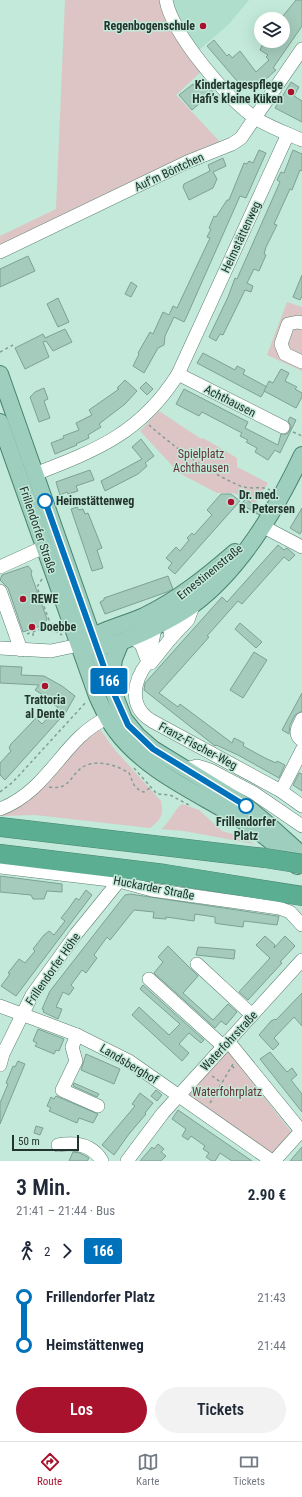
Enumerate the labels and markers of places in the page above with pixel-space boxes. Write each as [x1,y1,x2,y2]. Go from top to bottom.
place label: Regenbogenschule [104,19,195,33]
marker: Regenbogenschule [198,21,208,31]
place label: Kindertagespflege Hafi’s kleine Küken [192,78,283,106]
marker: Kindertagespflege Hafi’s kleine Küken [286,87,296,97]
place label: Dr. med. R. Petersen [239,488,295,516]
marker: Heimstättenweg [37,493,53,509]
place label: Heimstättenweg [56,494,134,508]
marker: Dr. med. R. Petersen [226,497,236,507]
place label: REWE [31,592,59,606]
marker: REWE [18,594,28,604]
place label: Doebbe [40,620,76,634]
marker: Doebbe [27,622,37,632]
marker: Trattoria al Dente [40,681,50,691]
place label: Trattoria al Dente [24,693,66,721]
marker: Frillendorfer Platz [238,798,254,814]
place label: Frillendorfer Platz [216,815,276,843]

